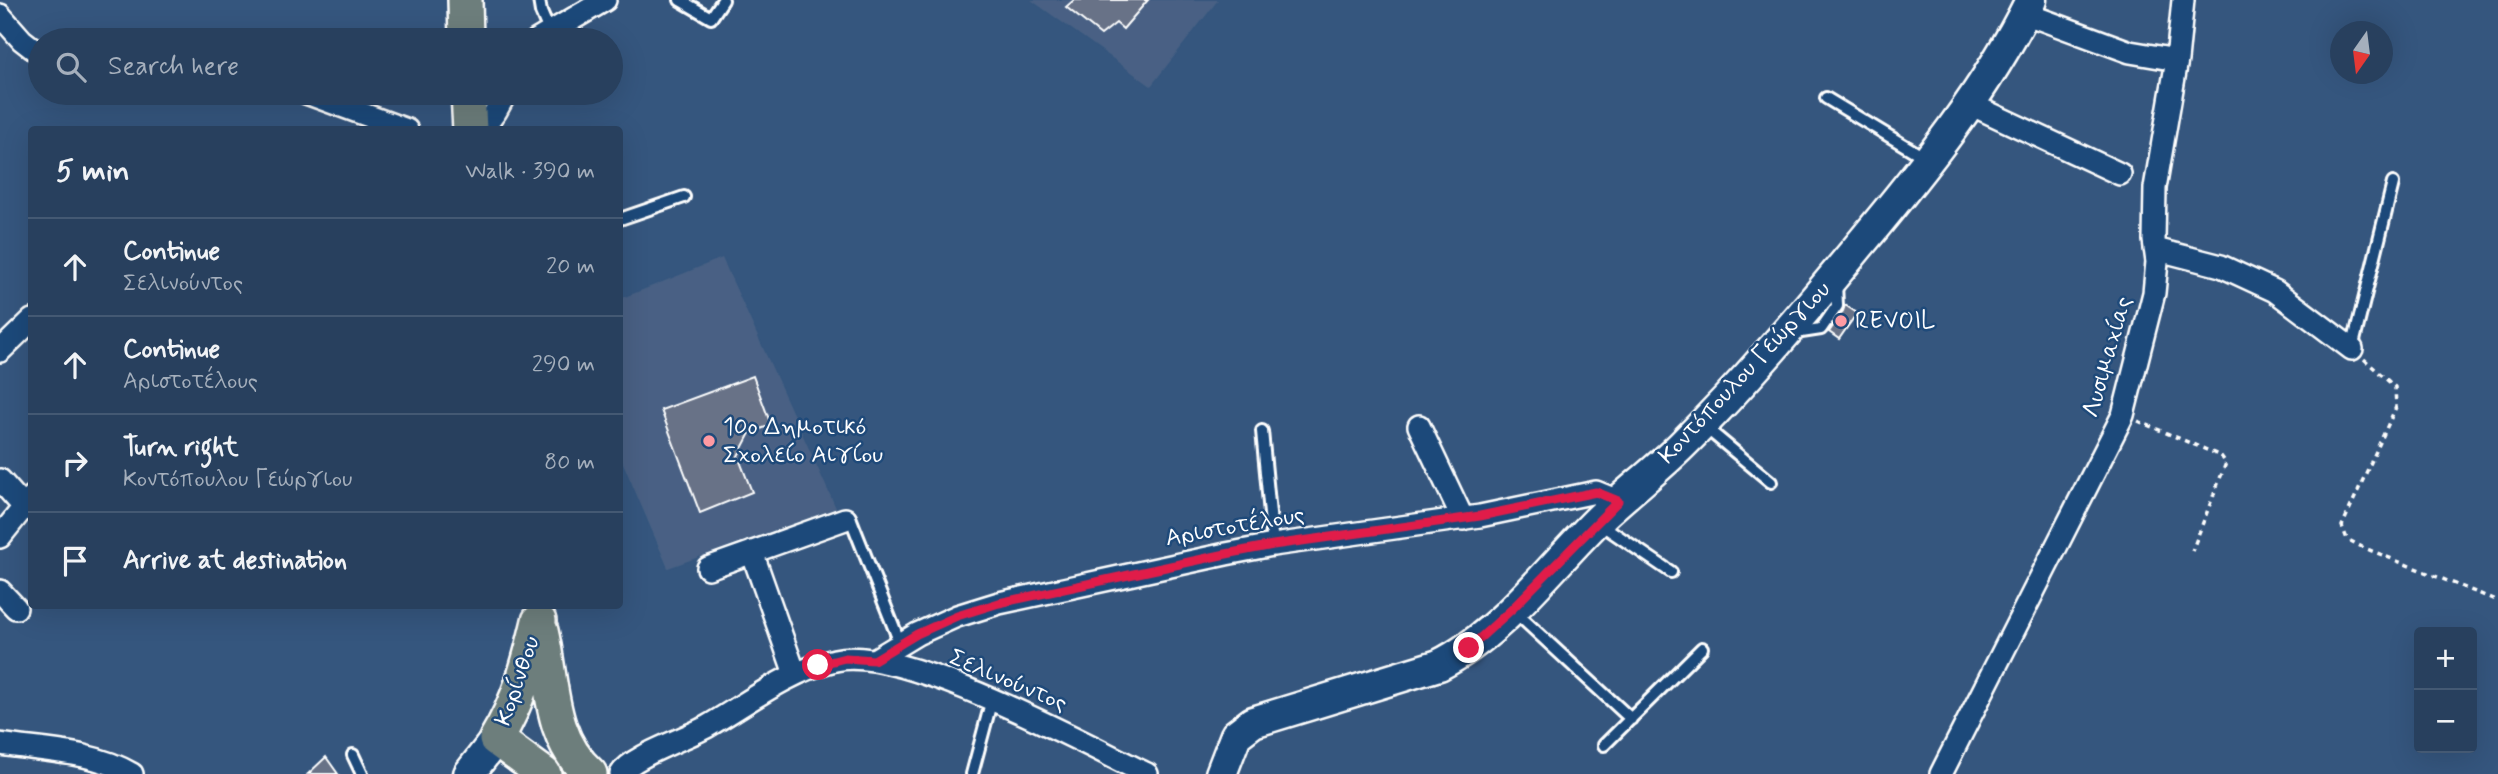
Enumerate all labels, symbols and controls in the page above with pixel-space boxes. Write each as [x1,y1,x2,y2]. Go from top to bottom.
north arrow [2330,21,2393,84]
search box [28,28,623,105]
icon: search [52,48,90,86]
text: Search here [108,50,239,84]
text: 5 min [56,152,130,191]
text: Walk · 390 m [465,157,595,187]
text: Continue [123,235,220,269]
icon: ahead [56,248,94,286]
text: 20 m [546,252,595,282]
text: Σελινούντος [123,269,243,299]
street label: Κοντόπουλου Γεώργιου [1652,275,1838,471]
street label: Λυσιμαχίας [2076,293,2140,421]
place label: REVOIL [1855,306,1936,337]
marker: REVOIL [1833,313,1849,329]
text: Continue [123,333,220,367]
icon: ahead [56,346,94,384]
text: 290 m [532,350,595,380]
text: Αριστοτέλους [123,367,258,397]
place label: 10o Δημοτικό Σχολείο Αιγίου [723,412,883,471]
text: Turn right [123,431,239,465]
marker: 10o Δημοτικό Σχολείο Αιγίου [701,433,717,449]
icon: right [56,444,94,482]
text: 80 m [544,448,595,478]
text: Κοντόπουλου Γεώργιου [123,465,352,495]
street label: Αριστοτέλους [1163,499,1307,554]
icon: arrive [56,542,94,580]
text: Arrive at destination [123,544,347,578]
map controls [2414,627,2477,753]
button: + [2414,627,2477,690]
street label: Κορίνθου [488,632,548,730]
route end [1453,632,1484,663]
street label: Σελινούντος [944,642,1072,720]
route start [802,649,833,680]
button: − [2414,690,2477,753]

